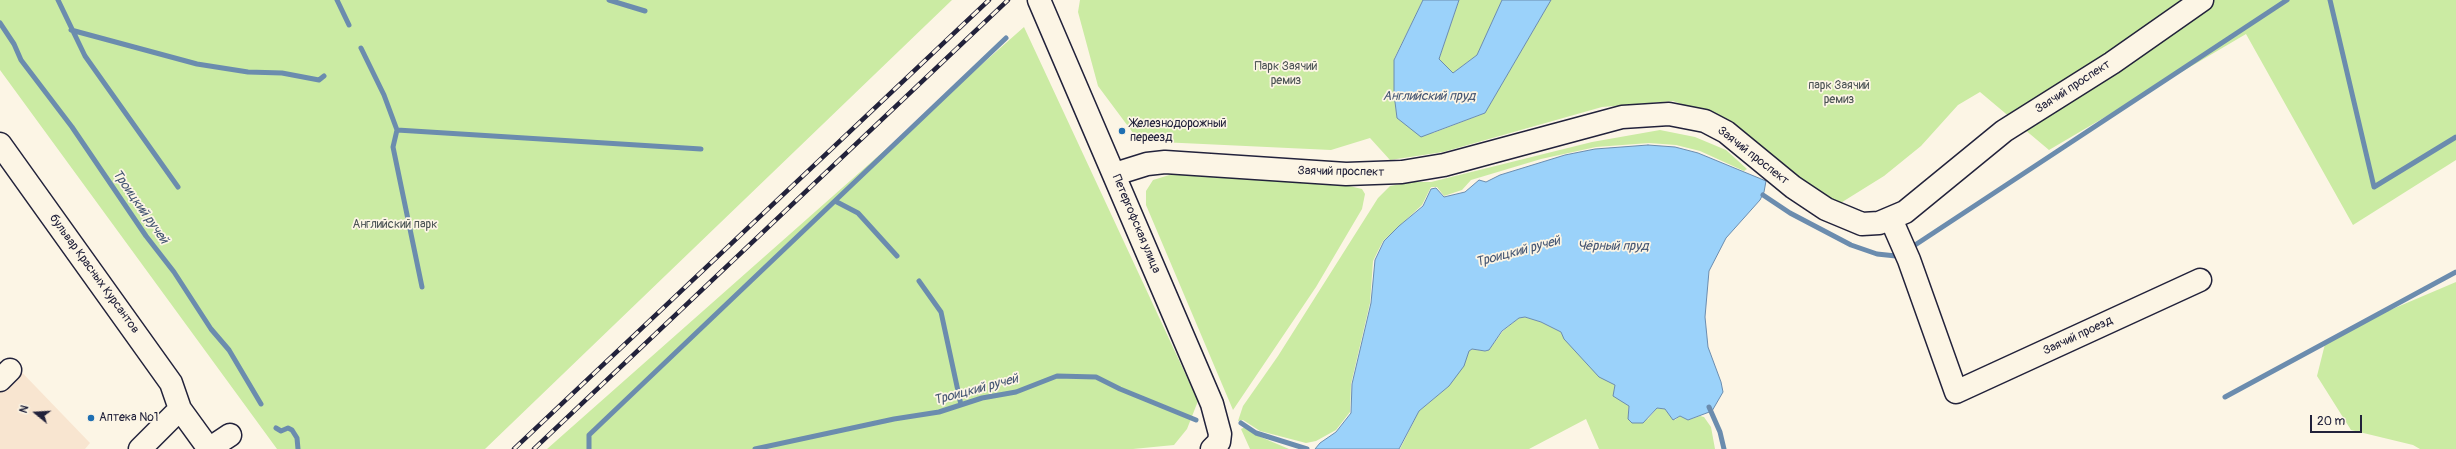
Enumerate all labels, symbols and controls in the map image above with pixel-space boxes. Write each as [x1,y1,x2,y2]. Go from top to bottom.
street label: Заячий проспект [2033,57,2113,117]
park label: Парк Заячий ремиз [1255,60,1317,88]
park label: парк Заячий ремиз [1808,79,1870,107]
water label: Английский пруд [1383,89,1475,105]
place label: Железнодорожный переезд [1130,117,1226,145]
street label: Заячий проспект [1714,124,1792,188]
marker: Железнодорожный переезд [1117,126,1127,136]
street label: Заячий проспект [1298,164,1384,180]
water label: Троицкий ручей [109,167,171,247]
street label: Петергофская улица [1109,173,1163,275]
street label: бульвар Красных Курсантов [46,212,142,336]
park label: Английский парк [353,218,437,232]
water label: Троицкий ручей [1474,233,1562,271]
water label: Чёрный пруд [1578,239,1648,255]
street label: Заячий проезд [2041,314,2115,358]
water label: Троицкий ручей [932,371,1020,409]
north arrow [16,393,56,433]
text: N [17,404,31,415]
scale bar [2312,407,2364,433]
place label: Аптека №1 [99,411,158,425]
marker: Аптека №1 [86,413,96,423]
text: 20 m [2317,414,2345,429]

